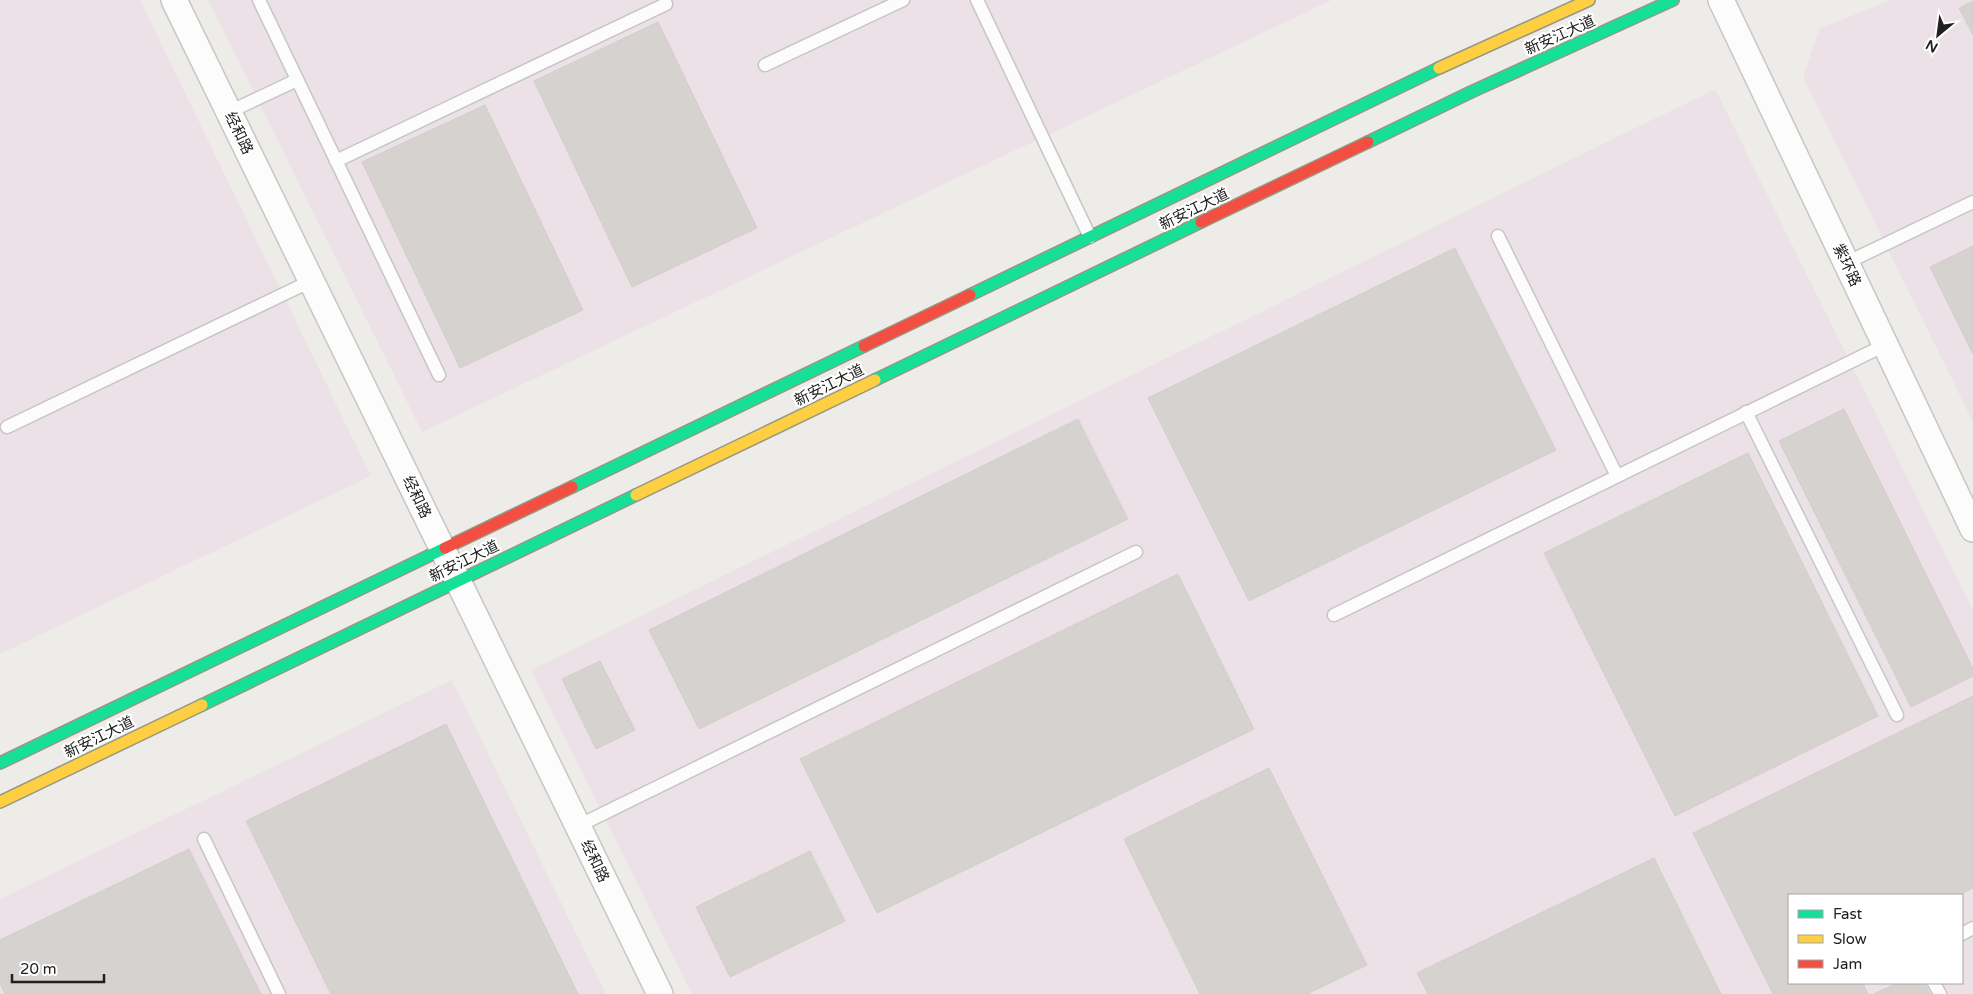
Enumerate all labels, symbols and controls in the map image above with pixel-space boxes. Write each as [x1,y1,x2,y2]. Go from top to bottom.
north arrow [1913,10,1963,60]
street label: 新安江大道 [1522,12,1598,58]
text: N [1923,36,1941,56]
street label: 经和路 [221,109,257,157]
street label: 新安江大道 [1156,184,1232,234]
street label: 紫环路 [1829,241,1865,289]
street label: 新安江大道 [791,360,867,410]
street label: 经和路 [399,473,435,521]
street label: 新安江大道 [426,536,502,586]
street label: 新安江大道 [61,712,137,762]
street label: 经和路 [577,837,613,885]
legend [1788,894,1963,984]
text: Fast [1833,905,1863,923]
text: Slow [1833,930,1867,948]
scale bar [12,952,105,984]
text: Jam [1833,955,1862,973]
text: 20 m [20,960,57,978]

